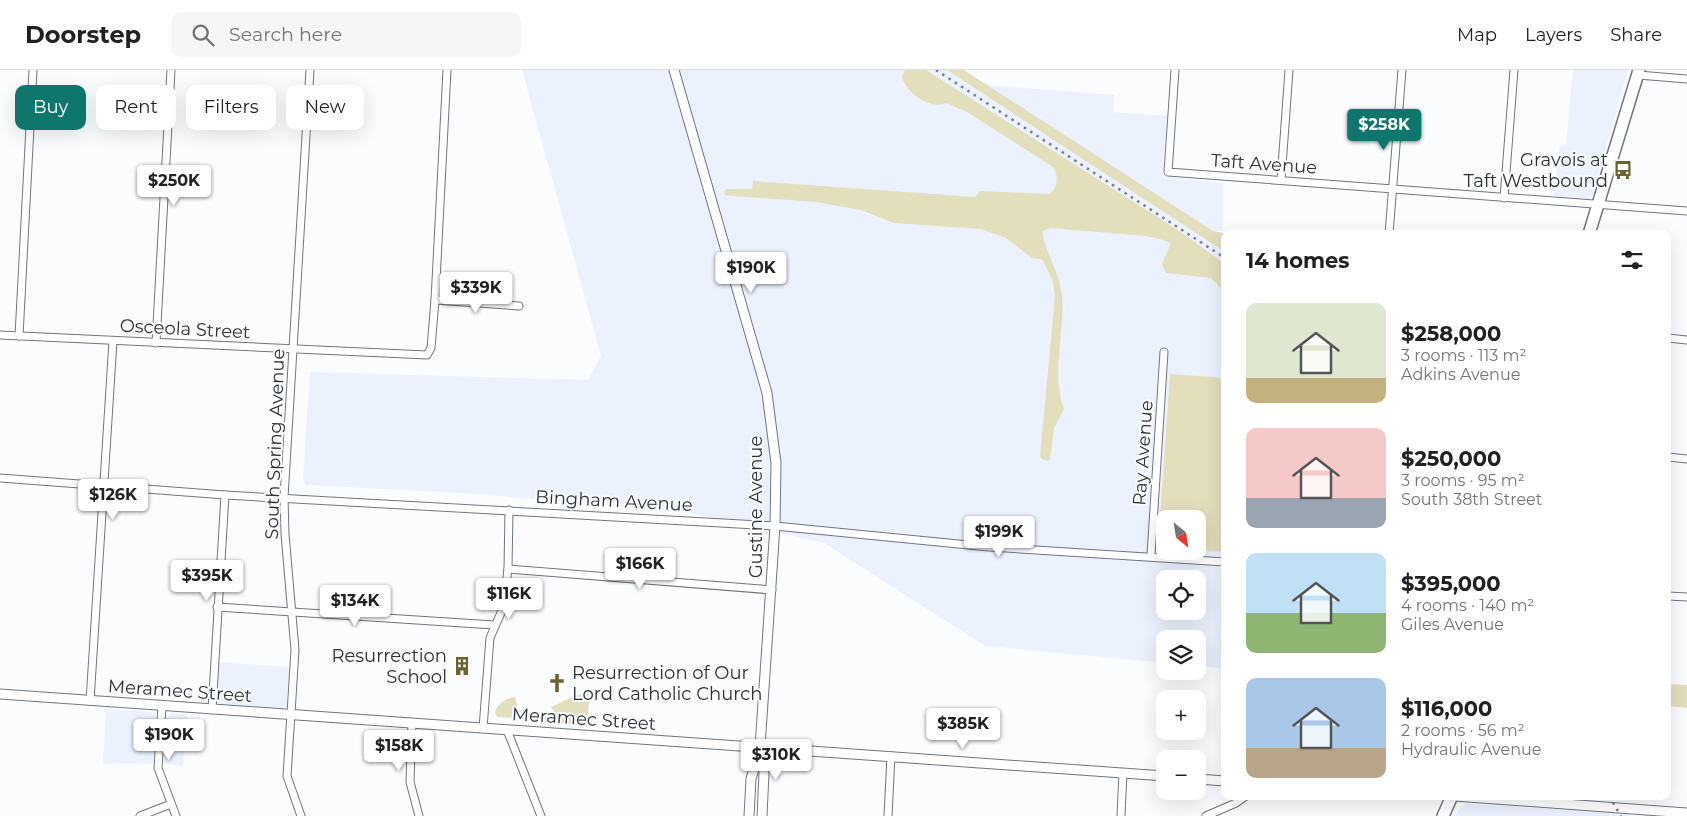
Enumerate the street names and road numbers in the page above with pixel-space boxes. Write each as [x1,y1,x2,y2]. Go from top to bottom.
street label: Taft Avenue [1210,149,1318,179]
street label: Osceola Street [119,315,251,343]
street label: South Spring Avenue [261,348,289,540]
street label: Ray Avenue [1128,399,1158,506]
street label: Gustine Avenue [745,436,767,578]
street label: Bingham Avenue [535,486,693,516]
street label: Meramec Street [107,675,253,707]
street label: Meramec Street [511,703,657,735]

